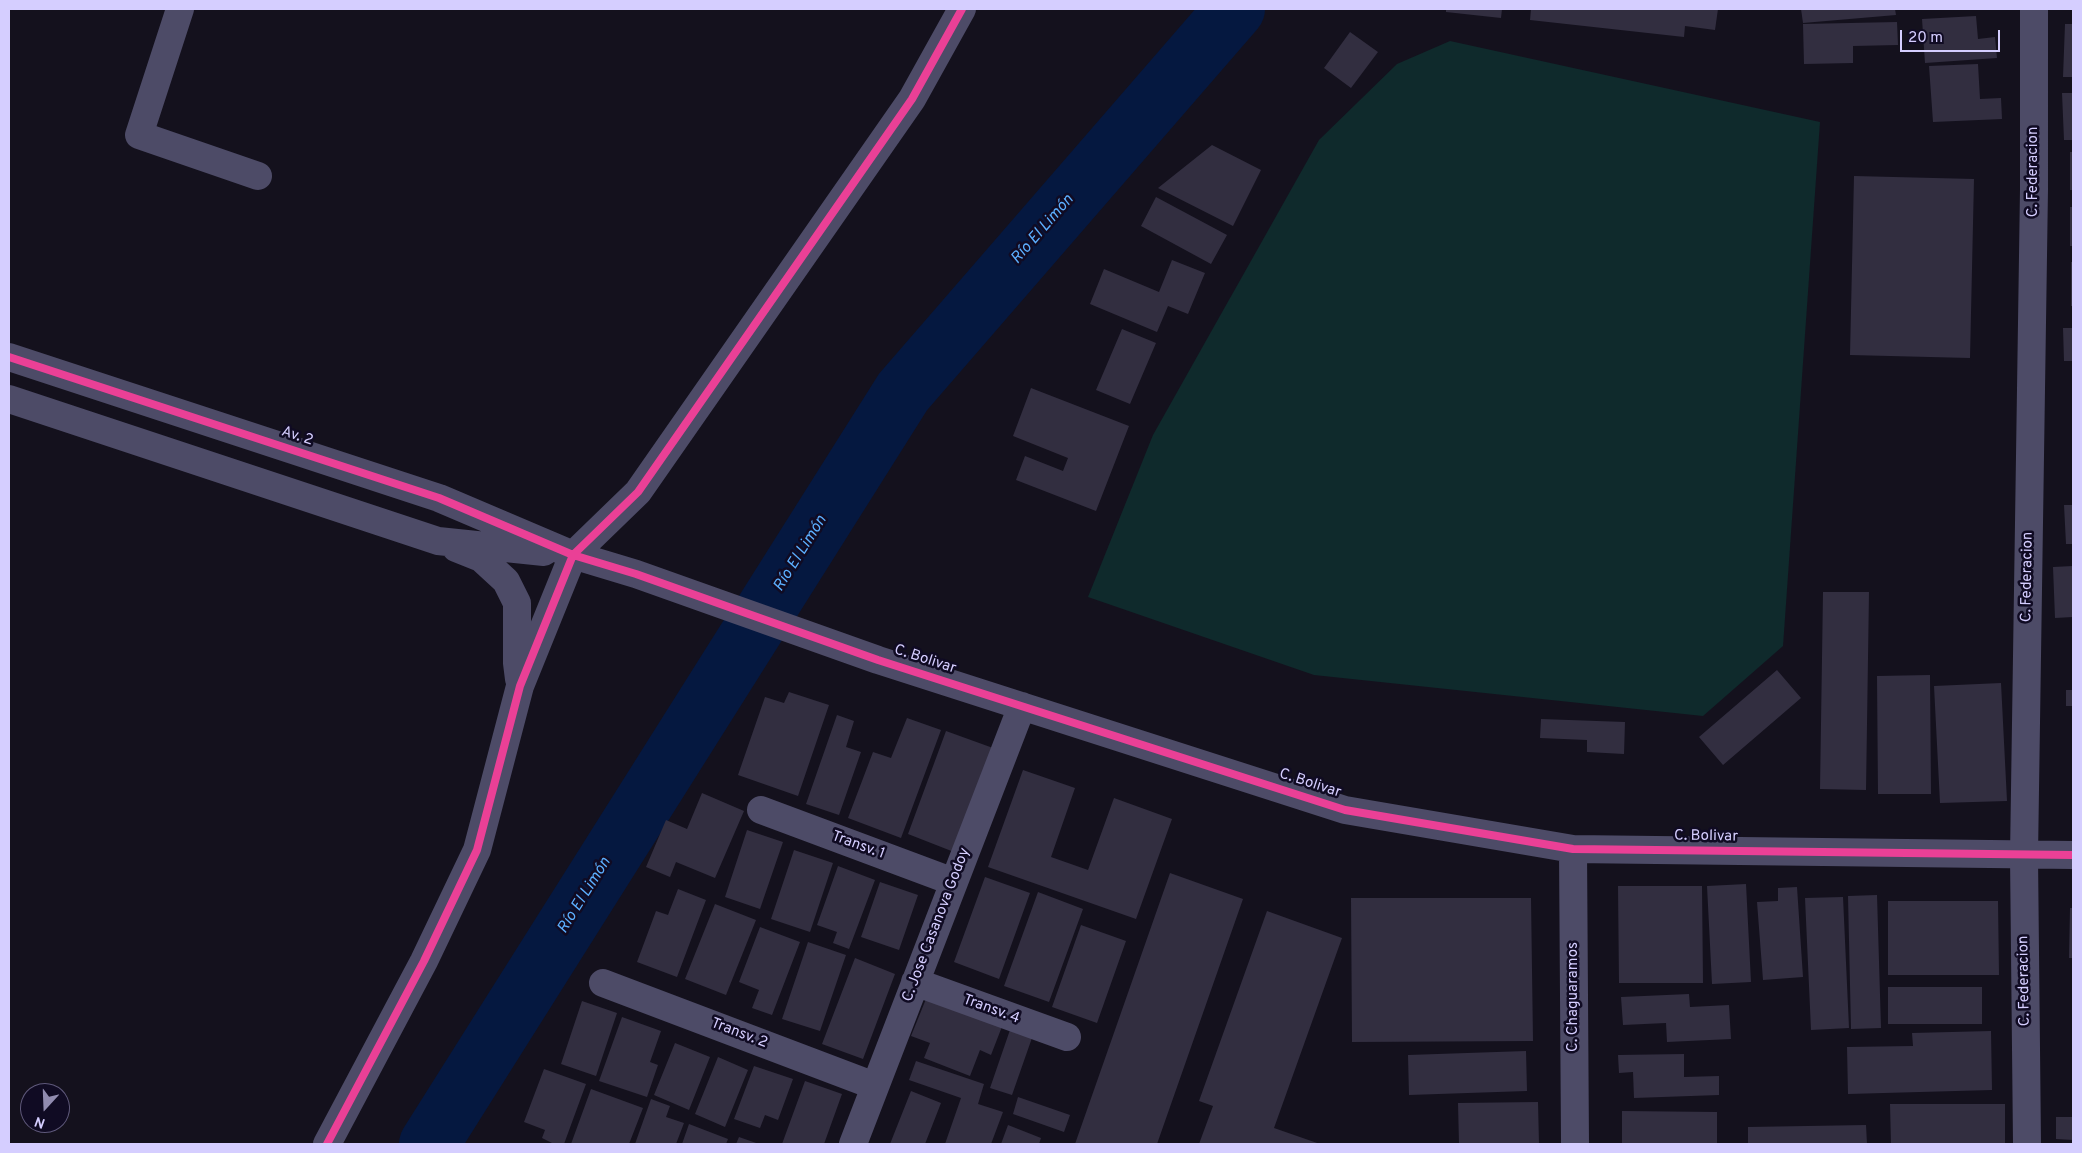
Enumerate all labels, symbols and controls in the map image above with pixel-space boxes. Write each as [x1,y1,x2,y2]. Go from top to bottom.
scale bar [1902,20,2002,52]
text: 20 m [1908,29,1943,48]
street label: C. Federacion [2025,127,2043,217]
water label: Río El Limón [1008,191,1078,269]
street label: Av. 2 [279,423,315,451]
water label: Río El Limón [770,512,832,596]
street label: C. Federacion [2018,532,2038,622]
street label: C. Bolivar [892,642,958,678]
street label: C. Bolivar [1277,766,1343,802]
street label: C. Bolivar [1674,827,1738,847]
street label: Transv. 1 [829,828,887,864]
street label: C. Jose Casanova Godoy [899,845,975,1005]
water label: Río El Limón [554,854,616,938]
street label: C. Federacion [2015,936,2035,1026]
street label: C. Chaguaramos [1565,942,1583,1052]
street label: Transv. 4 [960,991,1022,1029]
street label: Transv. 2 [708,1015,770,1053]
north arrow [20,1083,70,1133]
text: N [32,1112,48,1131]

